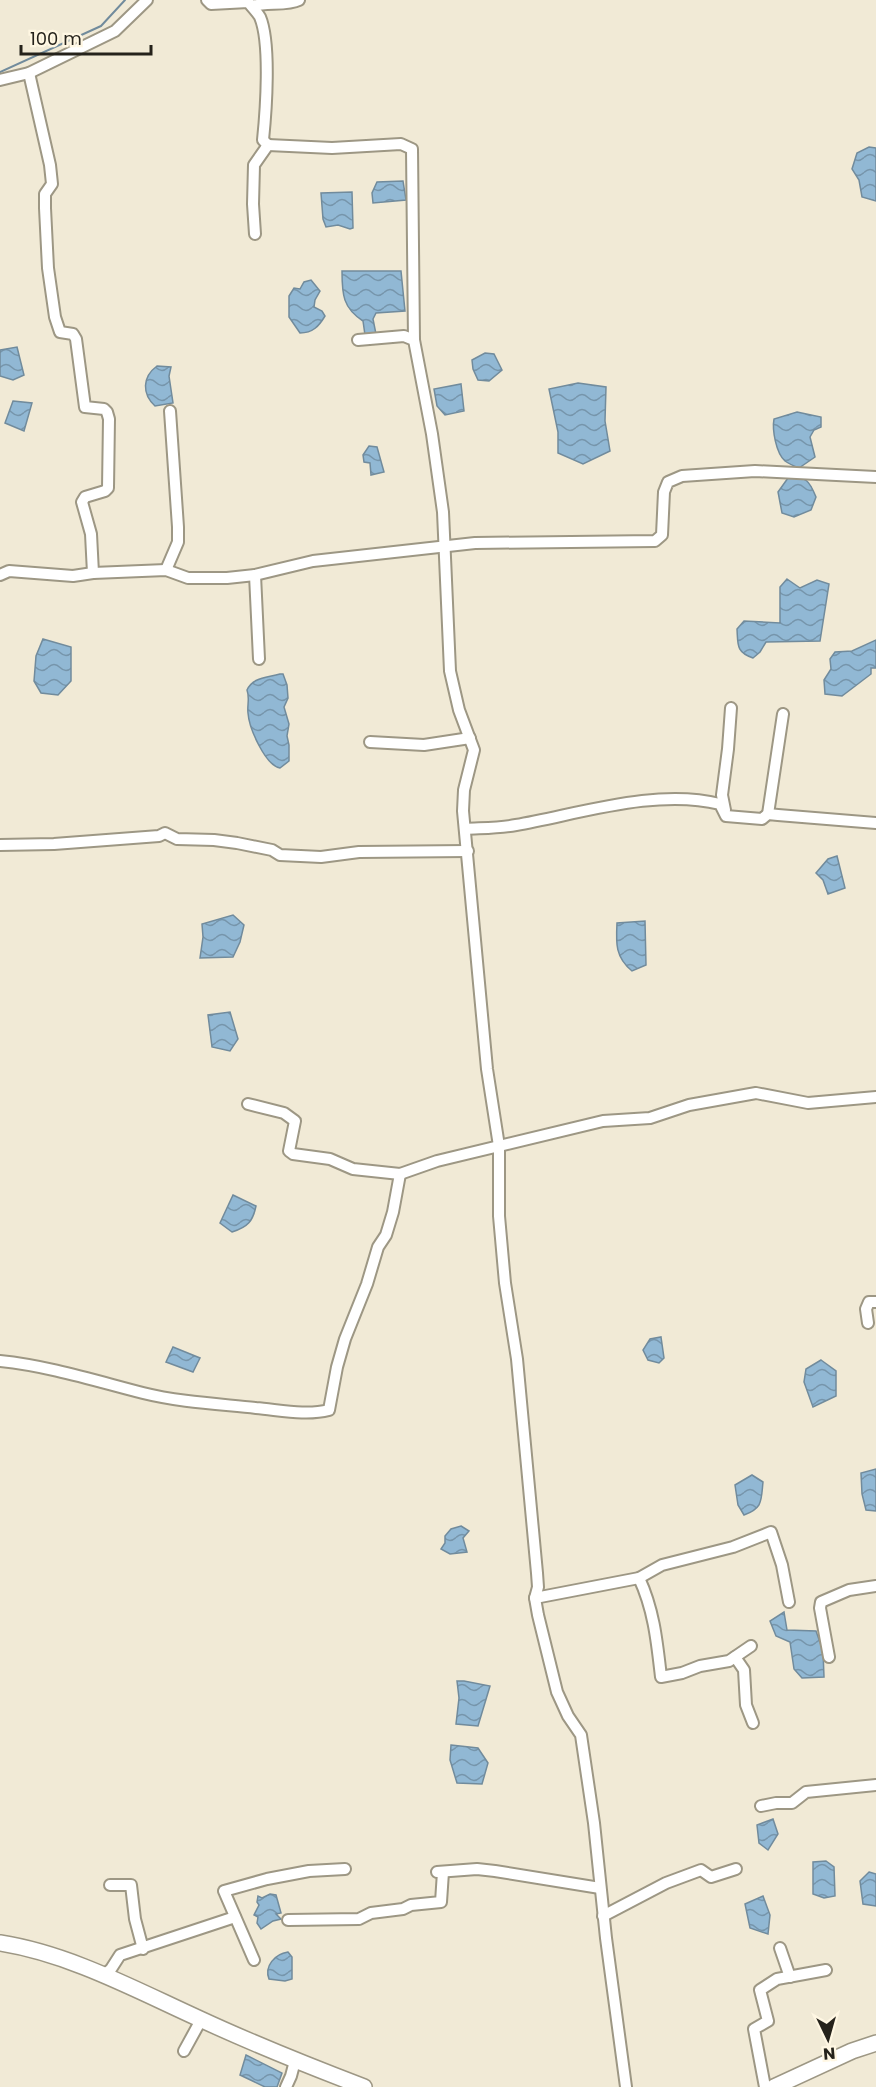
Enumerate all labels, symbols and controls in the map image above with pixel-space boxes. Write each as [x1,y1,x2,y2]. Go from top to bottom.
scale bar [21,18,152,56]
text: 100 m [30,26,82,51]
north arrow [798,2009,858,2069]
text: N [822,2041,836,2065]

